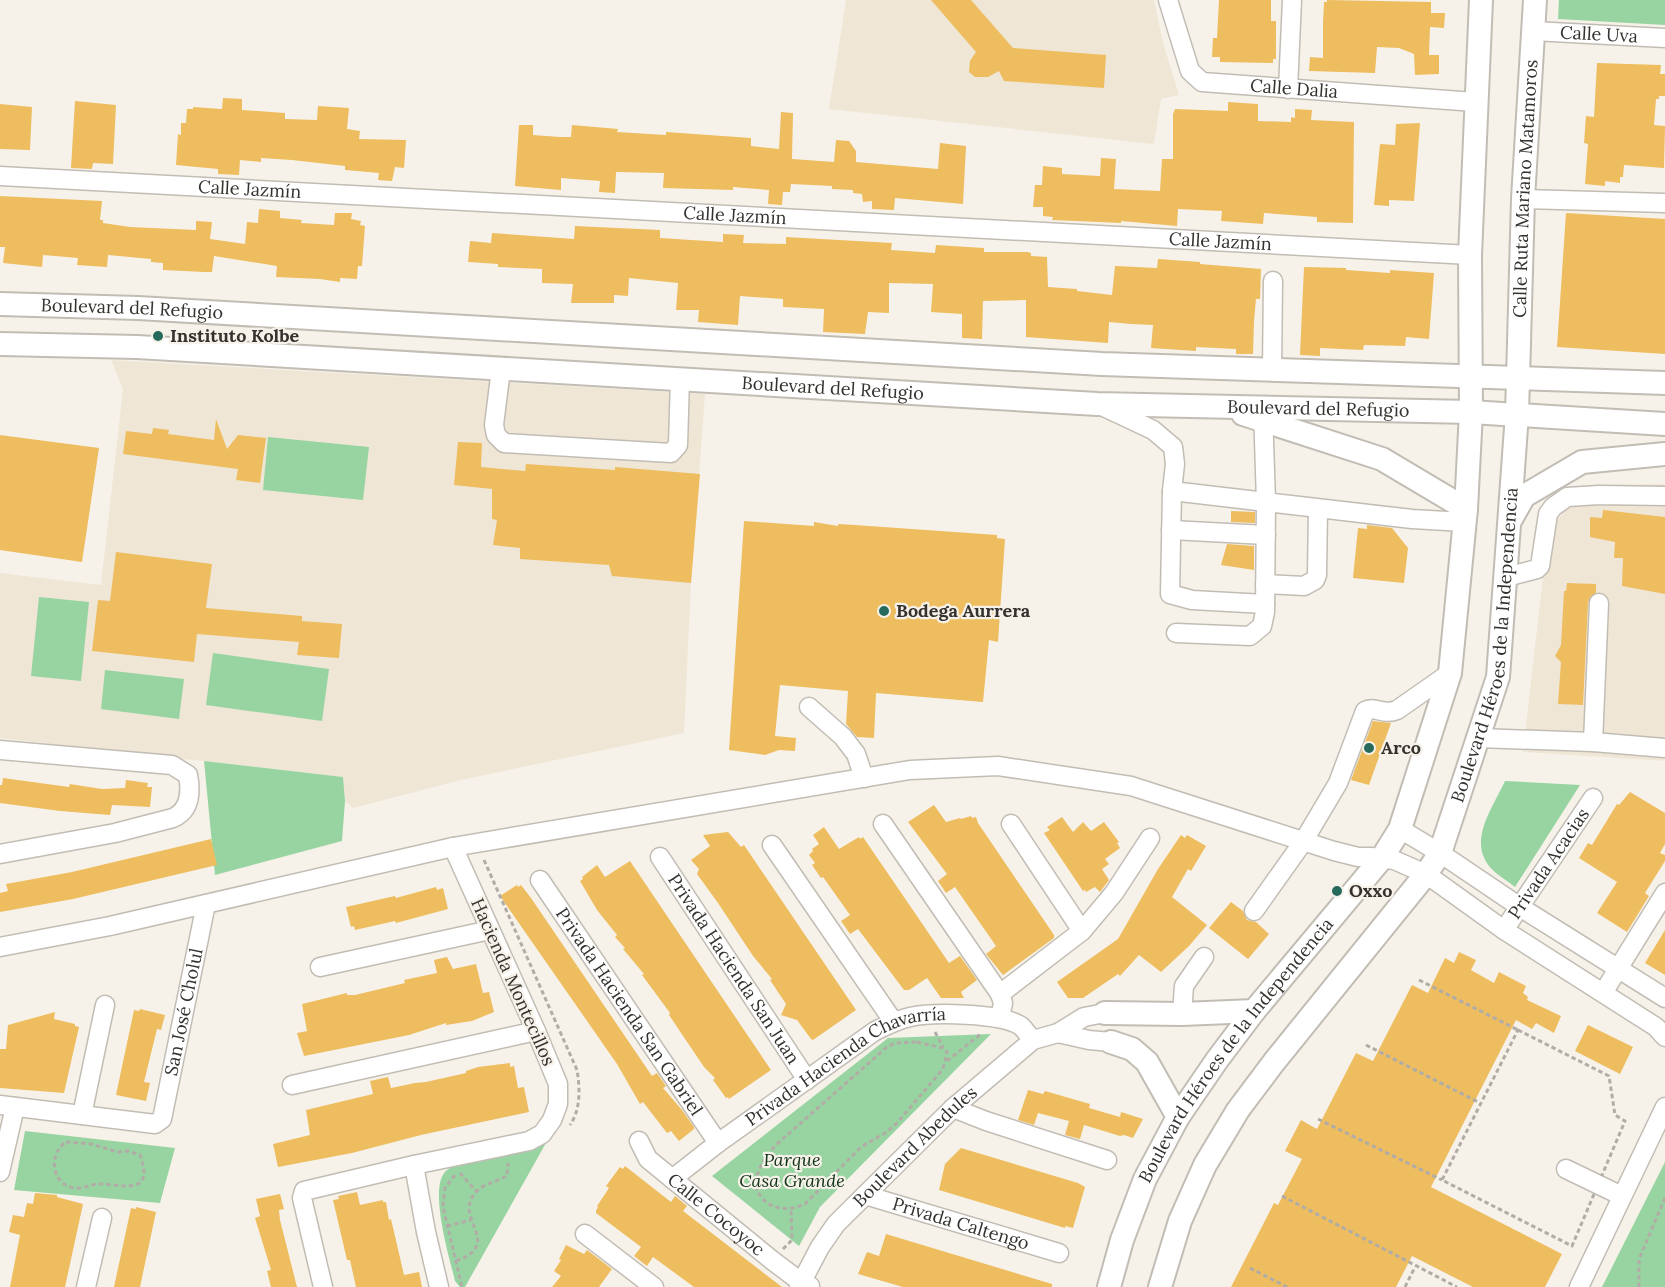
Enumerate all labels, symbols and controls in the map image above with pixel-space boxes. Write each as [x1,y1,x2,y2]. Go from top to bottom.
street label: Calle Uva [1559,20,1638,48]
street label: Calle Ruta Mariano Matamoros [1508,59,1542,318]
street label: Calle Dalia [1249,74,1339,103]
street label: Calle Jazmín [198,175,302,203]
street label: Calle Jazmín [683,201,787,229]
street label: Calle Jazmín [1168,227,1272,255]
street label: Boulevard del Refugio [40,293,224,324]
place label: Instituto Kolbe [170,324,299,347]
marker: Instituto Kolbe [151,329,165,343]
street label: Boulevard del Refugio [741,371,924,405]
street label: Boulevard del Refugio [1227,395,1410,422]
street label: Boulevard Héroes de la Independencia [1445,487,1523,805]
place label: Bodega Aurrera [896,599,1031,622]
marker: Bodega Aurrera [877,604,891,618]
place label: Arco [1381,736,1421,759]
marker: Arco [1362,741,1376,755]
street label: Privada Acacias [1503,803,1594,923]
street label: Privada Hacienda San Juan [663,869,805,1068]
place label: Oxxo [1349,879,1392,902]
marker: Oxxo [1330,884,1344,898]
street label: Hacienda Montecillos [466,894,561,1069]
street label: Privada Hacienda San Gabriel [551,903,708,1120]
street label: Boulevard Héroes de la Independencia [1133,913,1338,1186]
street label: San José Cholul [159,946,208,1078]
street label: Privada Hacienda Chavarría [740,1002,946,1131]
street label: Boulevard Abedules [848,1081,982,1212]
park label: Parque Casa Grande [739,1148,845,1192]
street label: Calle Cocoyoc [663,1168,770,1261]
street label: Privada Caltengo [890,1192,1032,1254]

